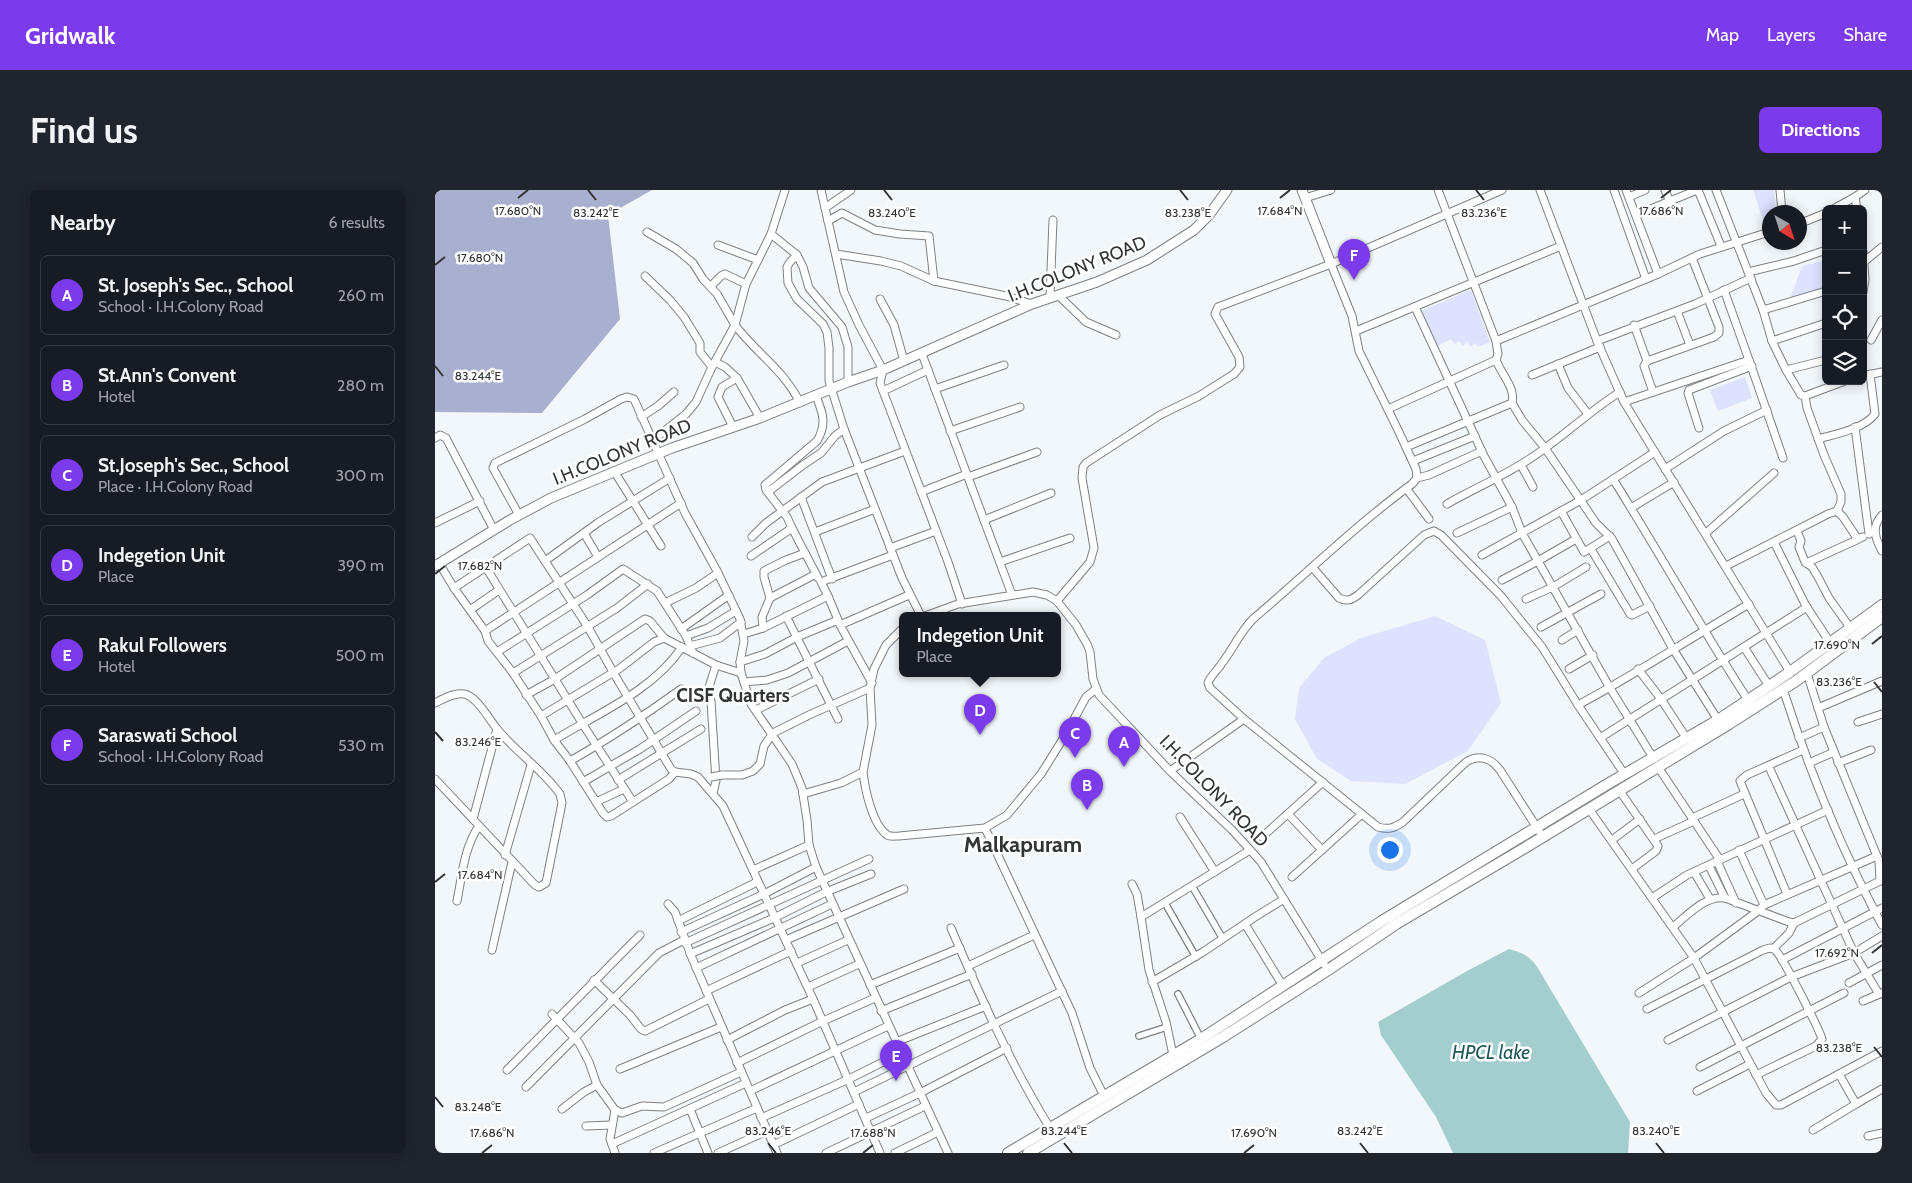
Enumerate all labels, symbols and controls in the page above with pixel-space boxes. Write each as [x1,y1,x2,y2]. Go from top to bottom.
text: Gridwalk [25,21,115,50]
text: Map [1706,24,1739,46]
text: Layers [1767,24,1816,46]
text: Share [1844,24,1887,46]
button: Directions [1759,107,1882,153]
text: Find us [30,109,138,152]
text: 17.680°N [495,203,541,218]
text: 17.684°N [1258,203,1302,218]
text: 17.686°N [1639,203,1683,218]
text: 83.242°E [573,205,619,220]
text: 83.240°E [868,205,916,220]
text: 83.238°E [1165,205,1212,220]
text: 83.236°E [1461,205,1507,220]
north arrow [1762,205,1807,250]
map controls [1822,205,1867,385]
button: + [1822,205,1867,250]
text: Nearby [50,210,116,235]
text: 6 results [329,213,385,232]
street label: I.H.COLONY ROAD [1005,231,1149,307]
pin: F [1338,239,1370,280]
text: 17.680°N [457,250,503,265]
button: − [1822,250,1867,295]
text: St. Joseph's Sec., School [98,274,293,297]
text: A [62,286,72,305]
text: 260 m [338,286,384,305]
button: locate [1822,295,1867,340]
text: School · I.H.Colony Road [98,297,264,316]
button: layers [1822,340,1867,385]
text: St.Ann's Convent [98,364,236,387]
text: 83.244°E [455,368,502,383]
text: B [62,376,72,395]
text: 280 m [337,376,384,395]
text: Hotel [98,387,135,406]
street label: I.H.COLONY ROAD [550,414,694,490]
text: St.Joseph's Sec., School [98,454,289,477]
text: C [62,466,72,485]
text: 300 m [335,466,384,485]
text: Place · I.H.Colony Road [98,477,253,496]
text: Indegetion Unit [98,544,225,567]
text: D [61,556,73,575]
text: 390 m [337,556,384,575]
text: 17.682°N [458,558,502,573]
text: Place [98,567,134,586]
popup [899,612,1061,677]
text: Indegetion Unit [916,624,1044,647]
text: Rakul Followers [98,634,227,657]
text: 17.690°N [1814,637,1860,652]
text: E [62,646,72,665]
text: 500 m [335,646,384,665]
text: Place [916,647,952,666]
text: Hotel [98,657,135,676]
text: 83.236°E [1816,674,1862,689]
district label: CISF Quarters [676,684,790,707]
pin: D [964,694,996,735]
pin: C [1059,717,1091,758]
text: Saraswati School [98,724,237,747]
pin: A [1108,726,1140,767]
street label: I.H.COLONY ROAD [1155,730,1273,852]
text: 83.246°E [455,734,502,749]
text: F [63,736,71,755]
text: 530 m [338,736,384,755]
text: School · I.H.Colony Road [98,747,264,766]
pin: B [1071,769,1103,810]
district label: Malkapuram [964,831,1082,858]
your location [1377,837,1403,863]
text: 17.684°N [458,867,502,882]
text: 17.692°N [1815,945,1859,960]
pin: E [880,1040,912,1081]
text: 83.238°E [1816,1040,1863,1055]
water label: HPCL lake [1452,1041,1530,1064]
text: 83.248°E [455,1099,502,1114]
text: 83.246°E [745,1123,792,1138]
text: 83.244°E [1041,1123,1088,1138]
text: 83.242°E [1337,1123,1383,1138]
text: 83.240°E [1632,1123,1680,1138]
text: 17.686°N [470,1125,514,1140]
text: 17.688°N [850,1125,896,1140]
text: 17.690°N [1231,1125,1277,1140]

